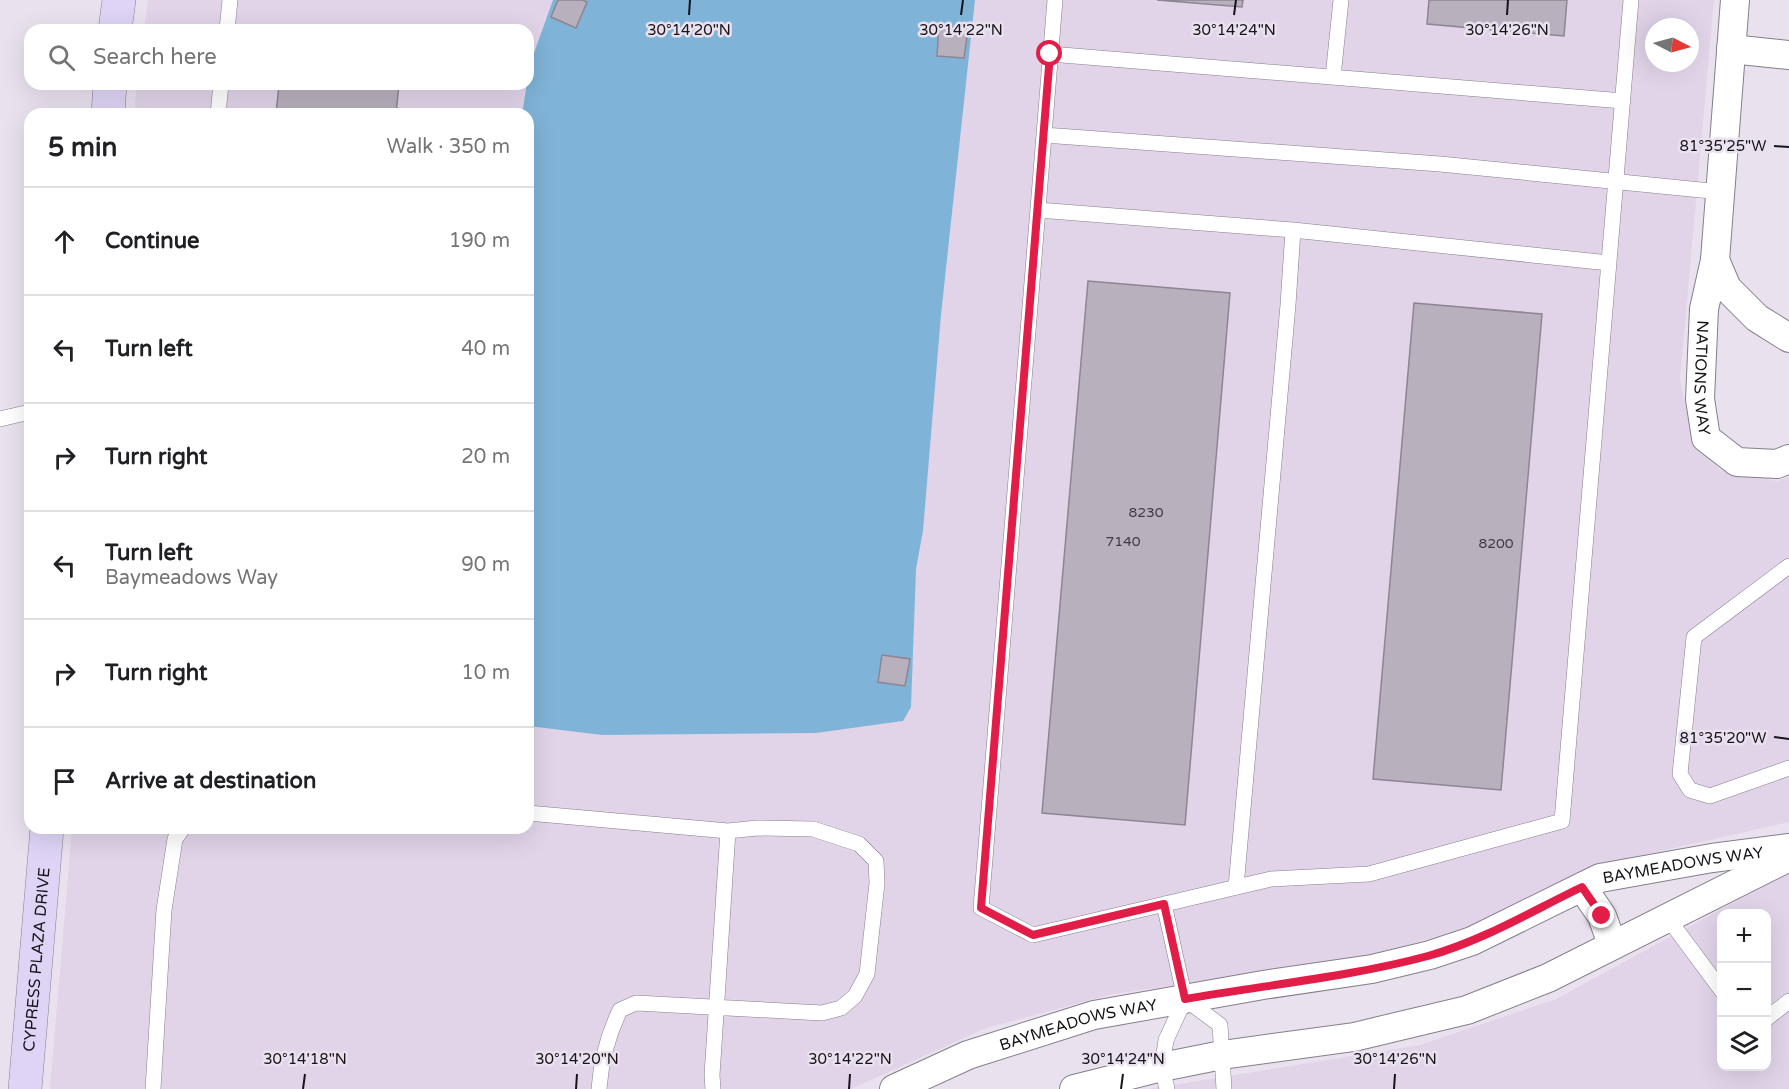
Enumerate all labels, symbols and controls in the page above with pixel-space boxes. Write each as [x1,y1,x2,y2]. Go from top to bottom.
north arrow [1645,18,1699,72]
text: 30°14'20"N [647,21,731,39]
text: 30°14'22"N [919,21,1003,39]
text: 30°14'24"N [1192,21,1276,39]
text: 30°14'26"N [1465,21,1549,39]
search box [24,24,534,90]
route start [1036,40,1062,66]
icon: search [45,41,78,74]
text: Search here [93,44,217,70]
text: 5 min [48,132,117,163]
text: Walk · 350 m [387,135,510,159]
text: 81°35'25"W [1680,137,1766,155]
icon: ahead [48,225,81,258]
text: Continue [105,228,200,254]
text: 190 m [449,229,510,253]
street label: NATIONS WAY [1689,320,1714,437]
icon: left [48,333,81,366]
text: Turn left [105,336,193,362]
text: 40 m [461,337,510,361]
icon: right [48,441,81,474]
text: Turn right [105,444,207,470]
text: 20 m [461,445,510,469]
house number: 8230 [1128,504,1164,521]
house number: 7140 [1105,533,1141,550]
house number: 8200 [1478,535,1514,552]
text: Turn left [105,540,193,566]
icon: left [48,549,81,582]
text: 90 m [461,553,510,577]
text: Baymeadows Way [105,566,278,590]
icon: right [48,657,81,690]
text: Turn right [105,660,207,686]
text: 10 m [461,661,510,685]
text: 81°35'20"W [1680,729,1766,747]
icon: arrive [48,765,81,798]
text: Arrive at destination [105,768,316,794]
street label: BAYMEADOWS WAY [1601,842,1764,888]
street label: CYPRESS PLAZA DRIVE [19,867,55,1053]
route end [1588,902,1614,928]
map controls [1717,909,1771,1071]
button: + [1717,909,1771,963]
button: − [1717,963,1771,1017]
street label: BAYMEADOWS WAY [997,995,1159,1055]
button: layers [1717,1017,1771,1071]
text: 30°14'18"N [263,1050,347,1068]
text: 30°14'20"N [535,1050,619,1068]
text: 30°14'22"N [808,1050,892,1068]
text: 30°14'24"N [1081,1050,1165,1068]
text: 30°14'26"N [1353,1050,1437,1068]

